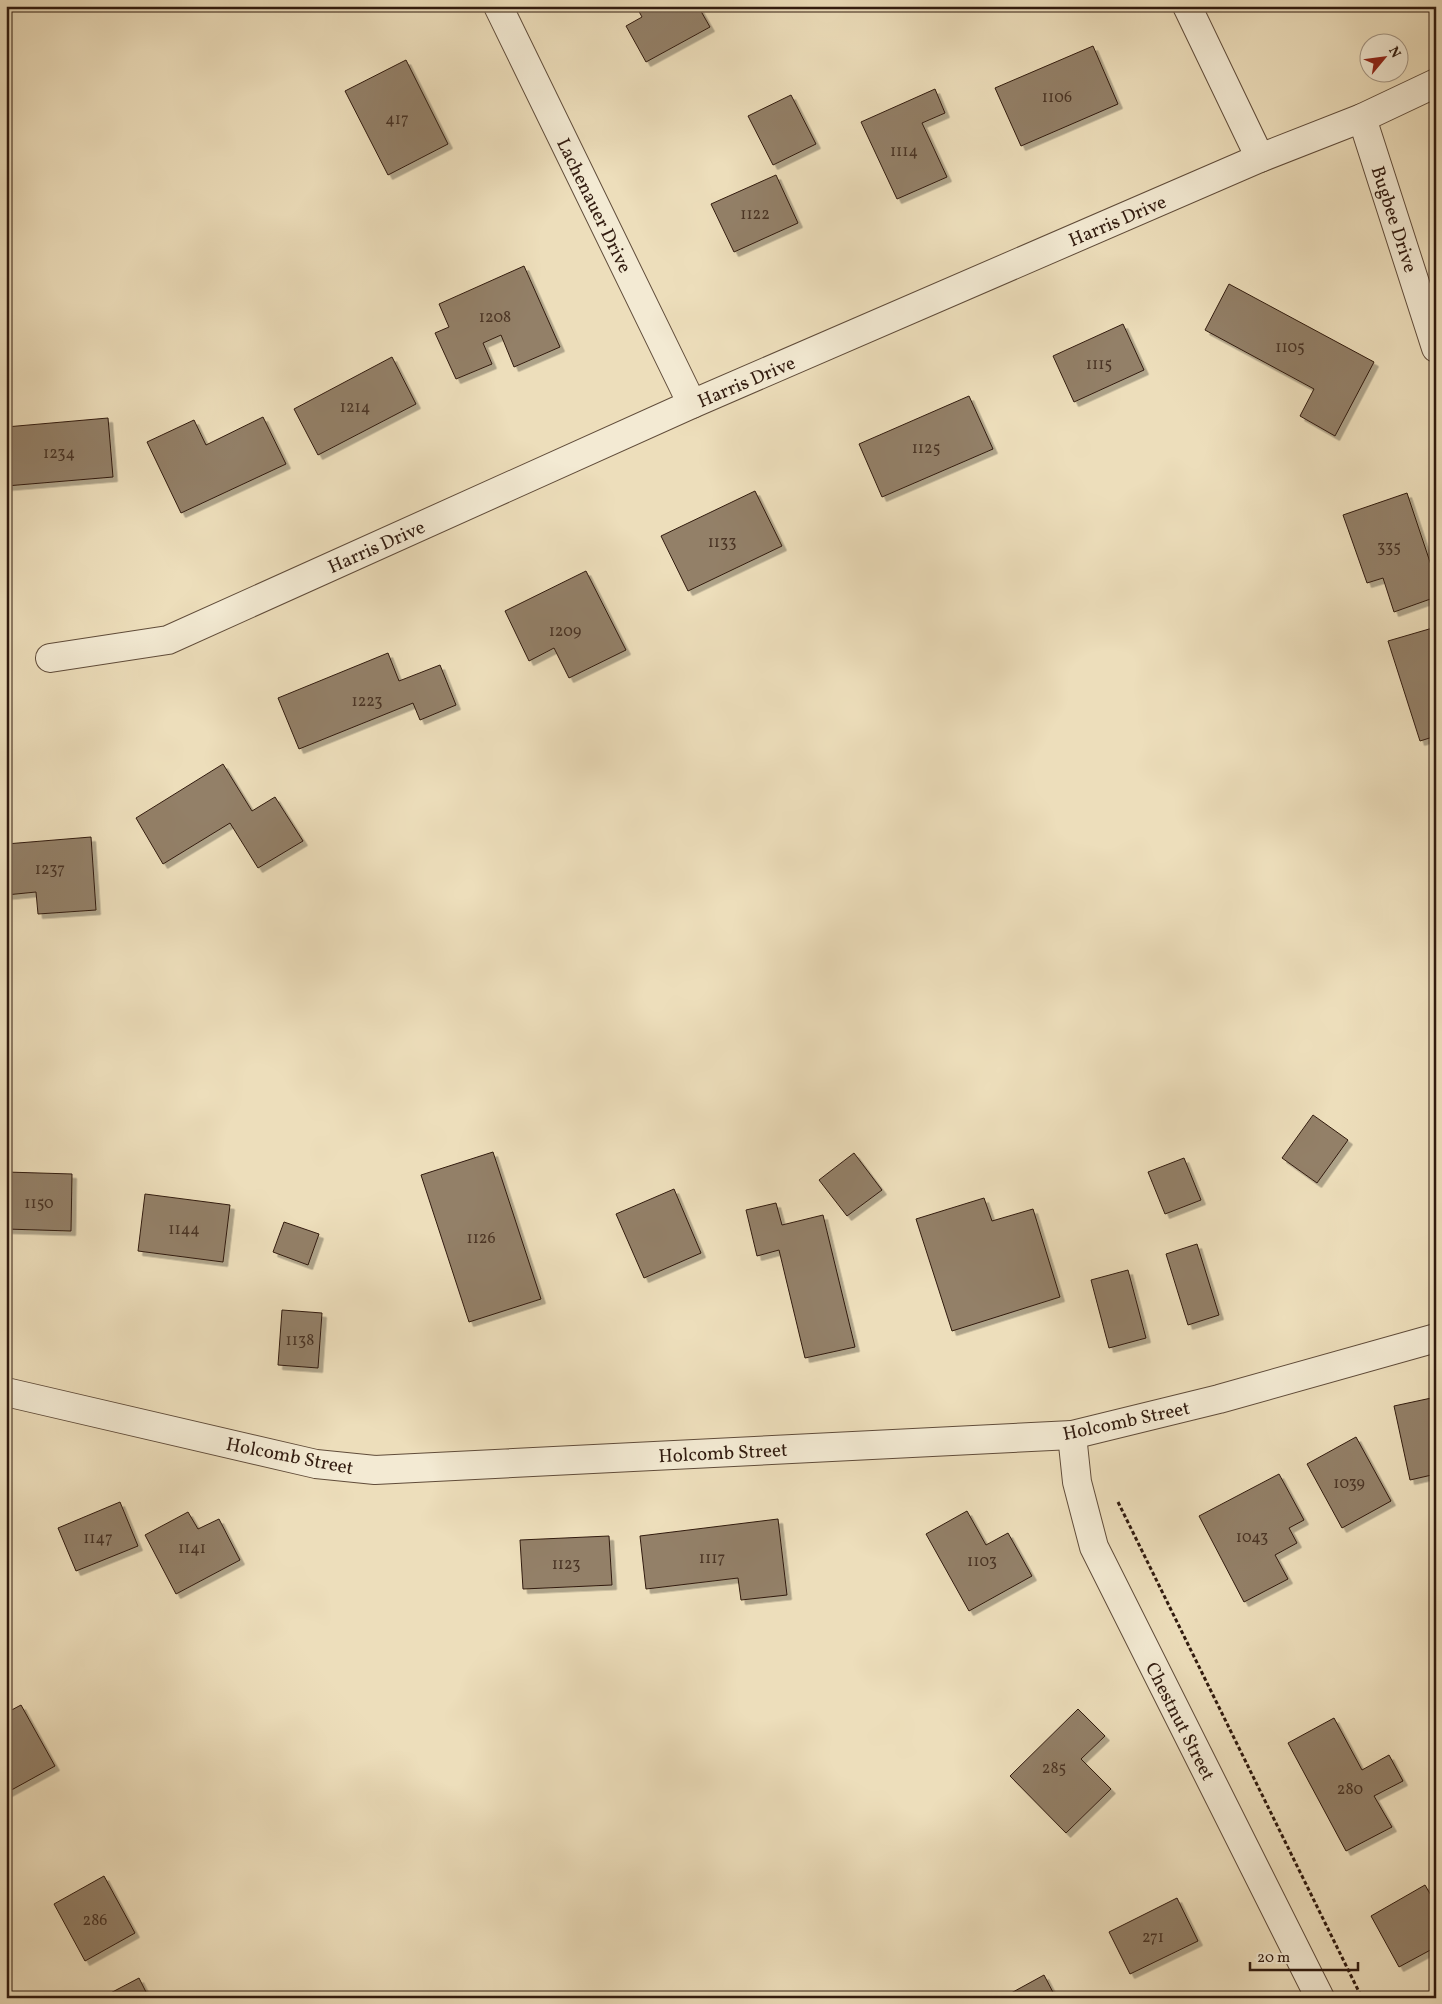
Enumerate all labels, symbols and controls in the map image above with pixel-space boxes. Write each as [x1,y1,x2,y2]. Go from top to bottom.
north arrow [1360,32,1410,82]
text: N [1383,43,1405,61]
house number: 1106 [1042,87,1072,109]
house number: 417 [385,109,409,131]
street label: Lachenauer Drive [549,134,637,278]
house number: 1114 [890,141,918,163]
street label: Bugbee Drive [1364,163,1423,276]
street label: Harris Drive [1065,190,1171,254]
house number: 1122 [740,204,770,226]
house number: 1208 [479,307,511,329]
house number: 1105 [1275,337,1305,359]
street label: Harris Drive [694,351,800,415]
house number: 1115 [1086,354,1112,376]
house number: 1214 [340,397,370,419]
house number: 1125 [912,438,940,460]
house number: 1234 [43,443,75,465]
street label: Harris Drive [324,515,429,581]
house number: 1133 [708,532,736,554]
house number: 335 [1377,537,1401,559]
house number: 1209 [549,621,581,643]
house number: 1223 [351,691,383,713]
house number: 1237 [35,859,65,881]
house number: 1150 [24,1193,54,1215]
house number: 1144 [168,1219,200,1241]
house number: 1126 [466,1228,496,1250]
house number: 1138 [286,1330,314,1352]
street label: Holcomb Street [1060,1396,1193,1448]
street label: Holcomb Street [224,1432,356,1482]
street label: Holcomb Street [658,1438,789,1470]
house number: 1039 [1333,1473,1365,1495]
house number: 1043 [1236,1527,1268,1549]
house number: 1147 [83,1528,113,1550]
house number: 1141 [178,1538,206,1560]
house number: 1117 [699,1548,725,1570]
house number: 1103 [967,1551,997,1573]
house number: 1123 [552,1554,580,1576]
street label: Chestnut Street [1138,1658,1220,1786]
house number: 285 [1042,1758,1066,1780]
house number: 280 [1337,1779,1363,1801]
house number: 286 [83,1910,107,1932]
house number: 271 [1142,1927,1164,1949]
scale bar [1250,1939,1357,1971]
text: 20 m [1257,1948,1290,1969]

